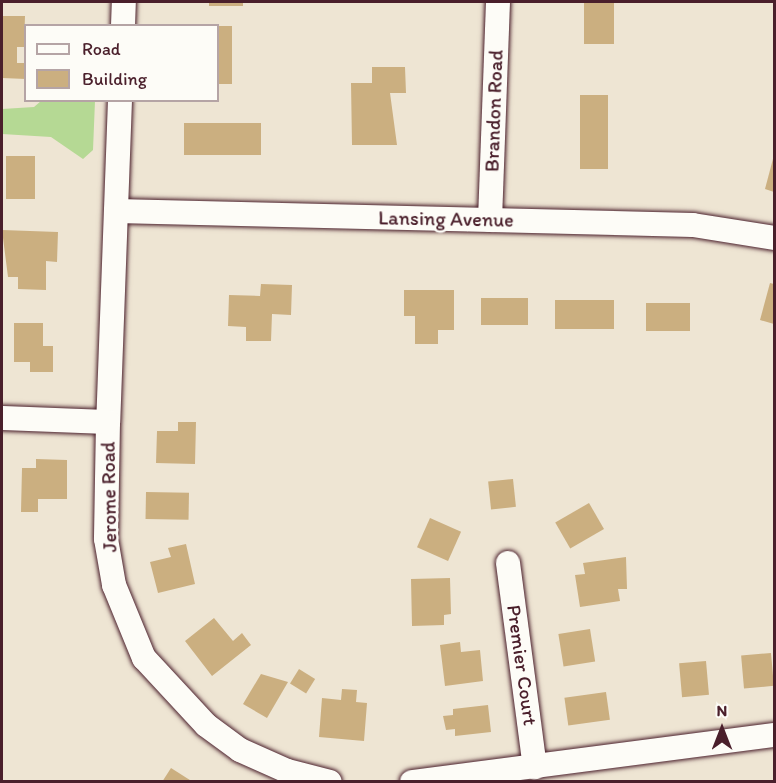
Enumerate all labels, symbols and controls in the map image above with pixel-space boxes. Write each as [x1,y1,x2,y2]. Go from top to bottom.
legend [24,24,219,102]
text: Road [82,38,121,60]
street label: Brandon Road [480,50,508,172]
text: Building [82,68,147,90]
street label: Lansing Avenue [379,206,513,232]
street label: Jerome Road [96,441,122,553]
street label: Premier Court [502,603,542,727]
north arrow [692,699,752,759]
text: N [717,701,727,720]

